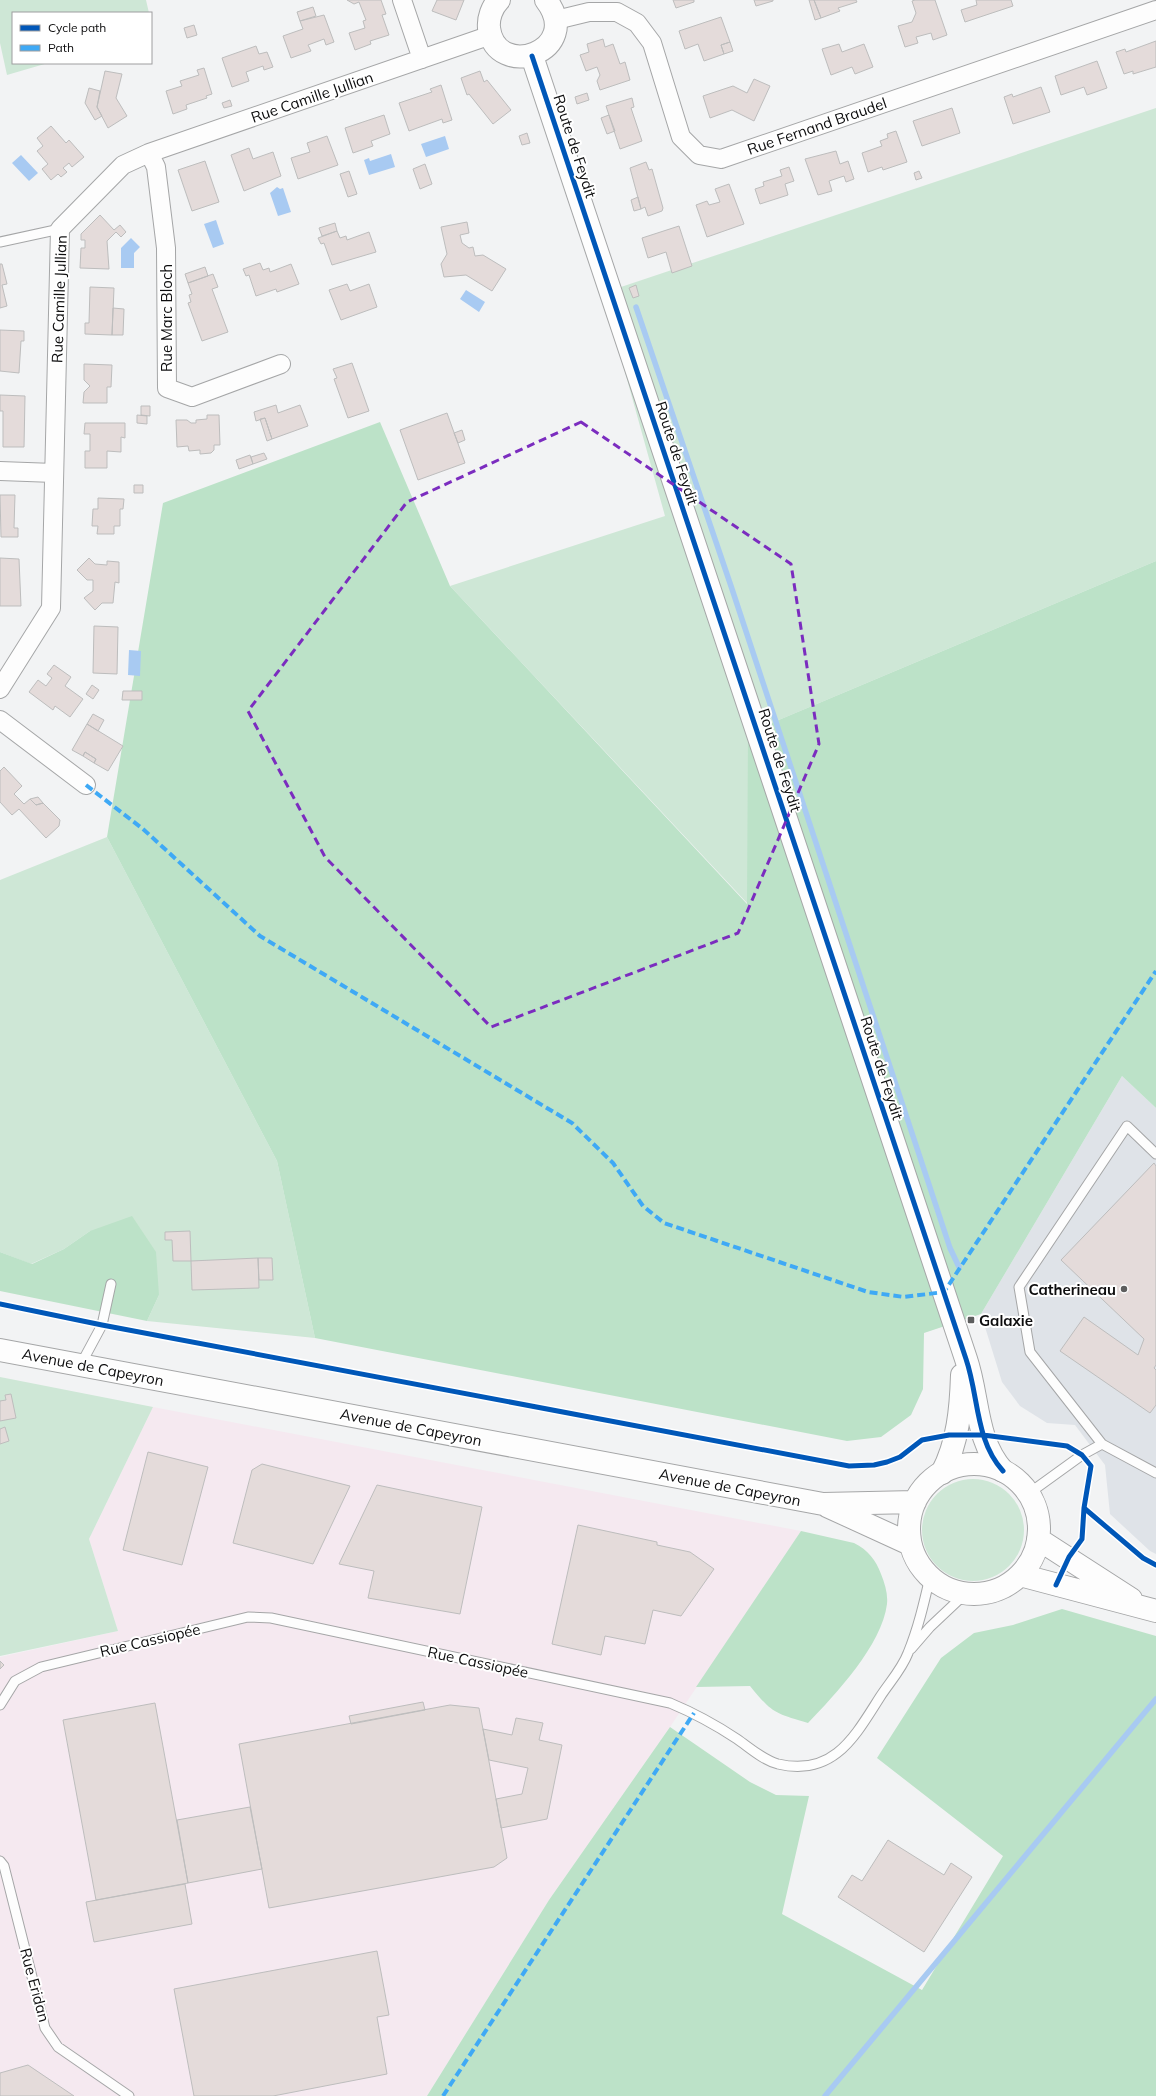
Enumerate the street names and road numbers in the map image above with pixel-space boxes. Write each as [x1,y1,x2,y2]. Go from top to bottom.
street label: Rue Camille Jullian [248,67,376,127]
street label: Route de Feydit [549,92,601,200]
street label: Rue Fernand Braudel [745,93,889,159]
street label: Rue Camille Jullian [47,235,71,363]
street label: Rue Marc Bloch [157,264,176,372]
street label: Route de Feydit [651,399,703,507]
street label: Route de Feydit [754,706,806,814]
street label: Route de Feydit [856,1014,908,1122]
street label: Avenue de Capeyron [21,1344,165,1390]
street label: Avenue de Capeyron [339,1404,483,1450]
street label: Avenue de Capeyron [658,1464,802,1510]
street label: Rue Cassiopée [98,1619,202,1661]
street label: Rue Cassiopée [426,1642,530,1682]
street label: Rue Eridan [16,1946,54,2024]

